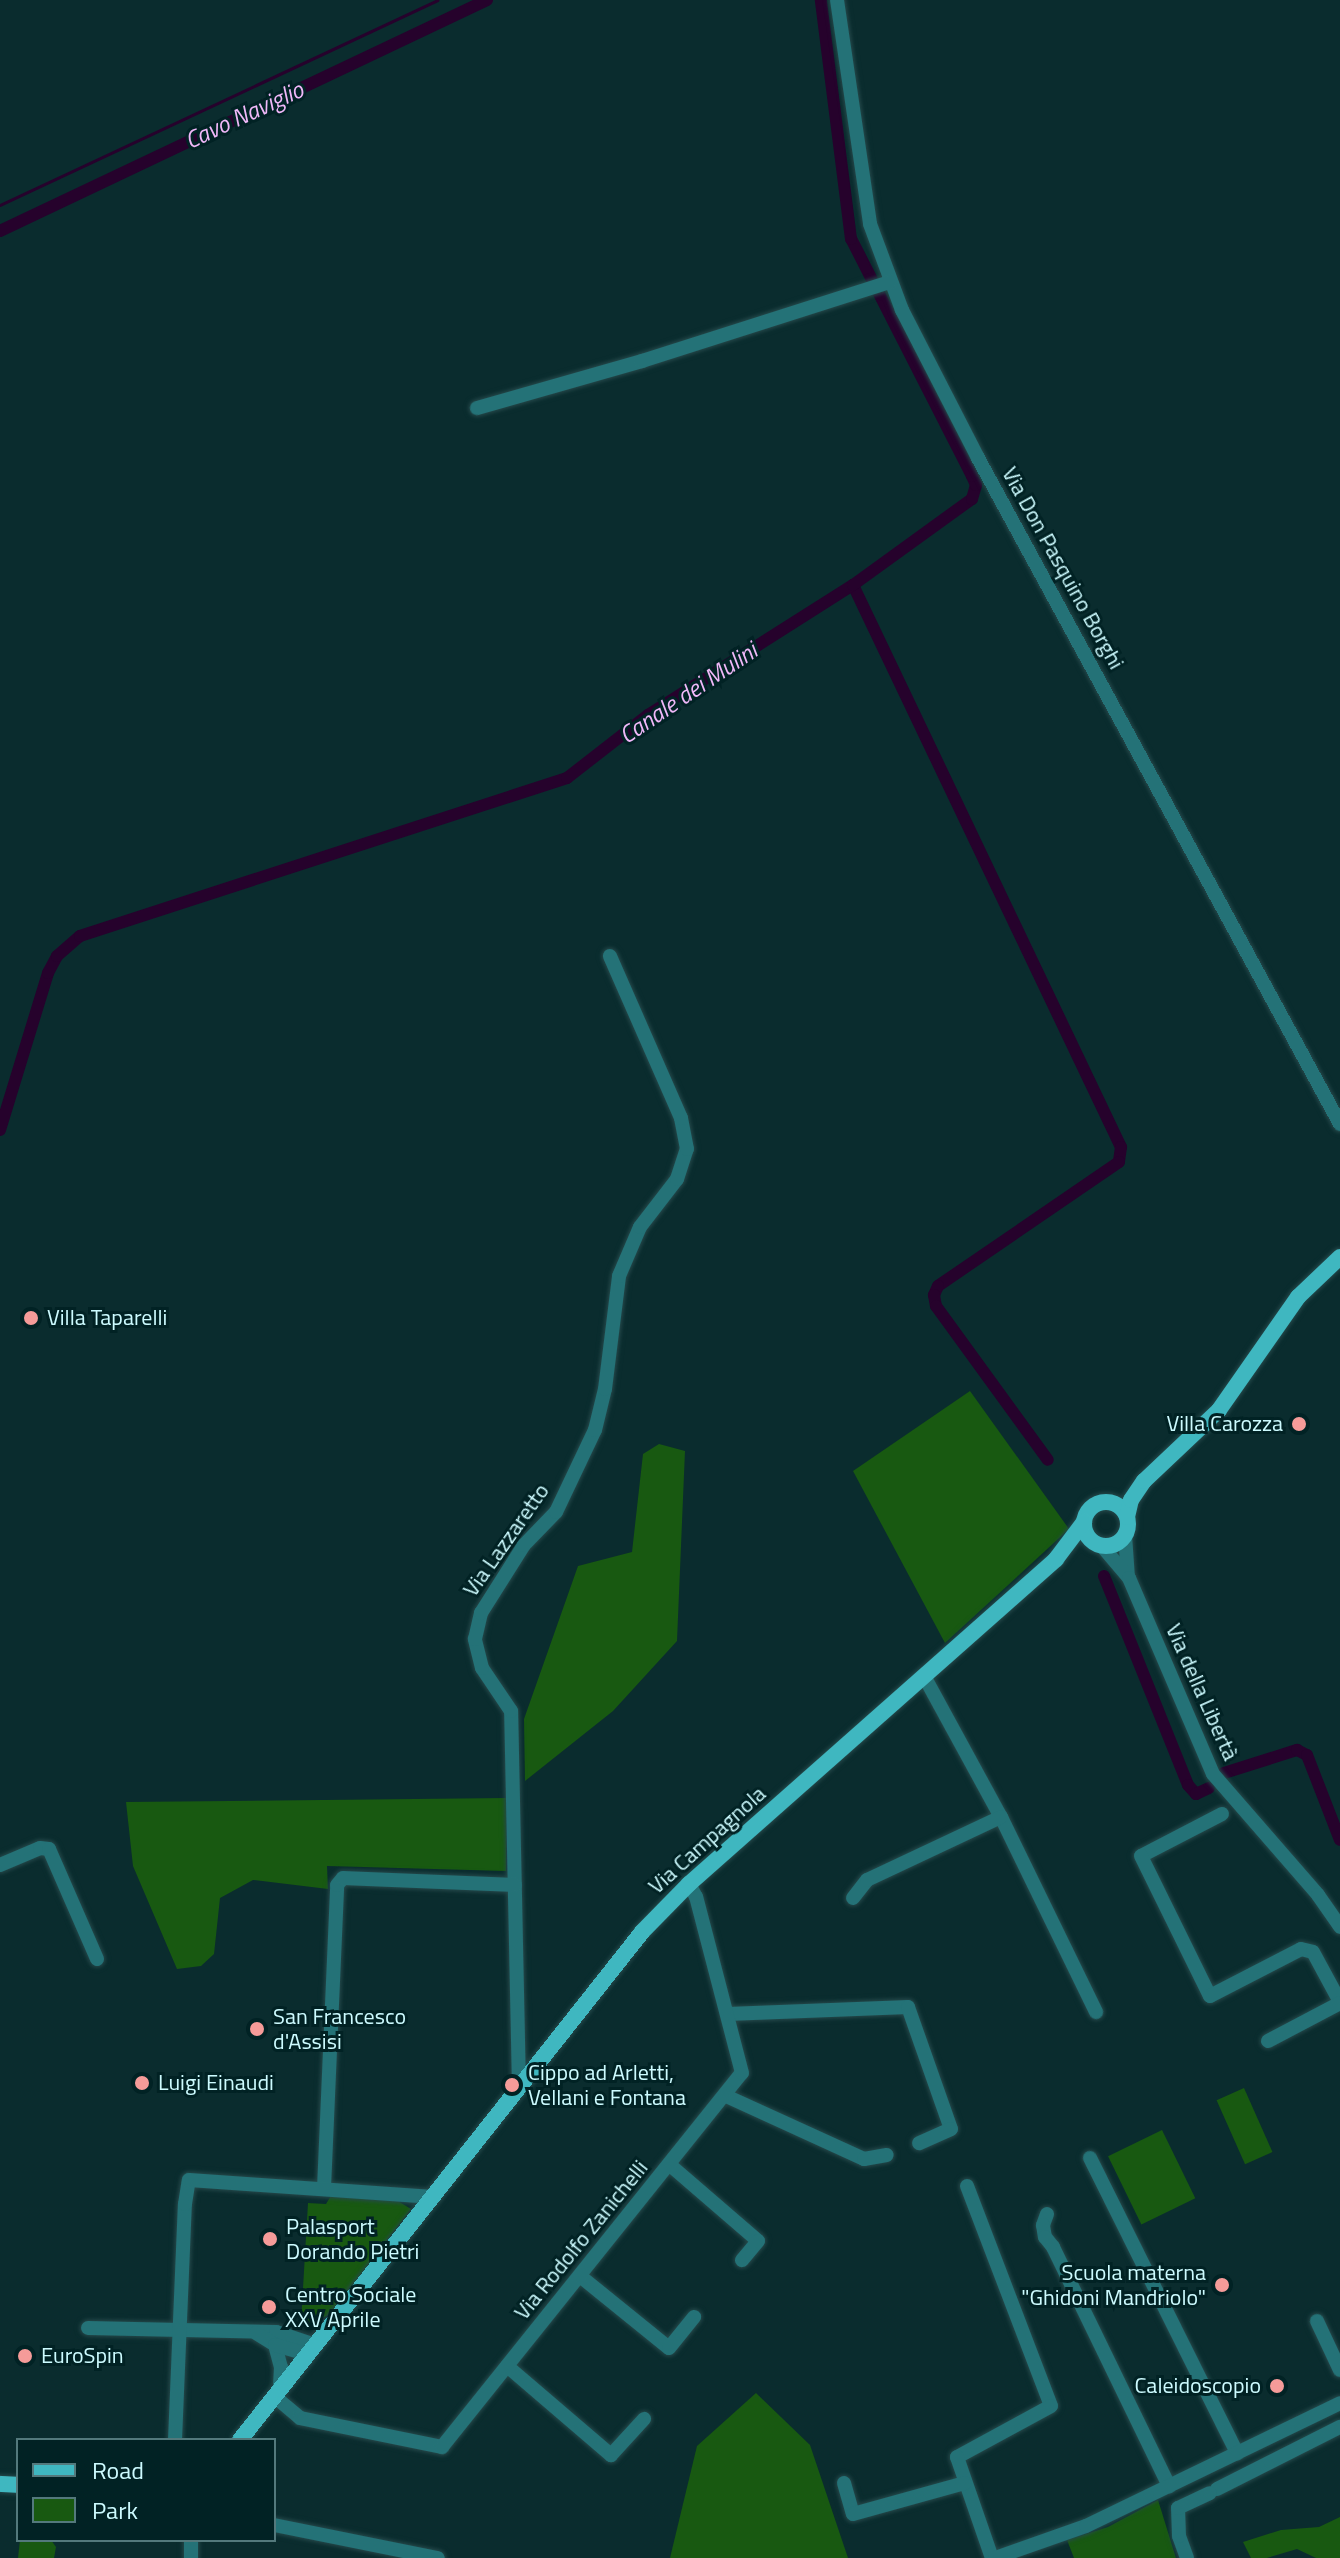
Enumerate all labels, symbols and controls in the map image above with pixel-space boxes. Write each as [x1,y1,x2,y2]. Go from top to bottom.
water label: Cavo Naviglio [180,75,308,155]
street label: Via Don Pasquino Borghi [996,462,1130,674]
water label: Canale dei Mulini [613,636,763,750]
place label: Villa Taparelli [47,1305,167,1331]
marker: Villa Taparelli [22,1309,40,1327]
place label: Villa Carozza [1166,1411,1283,1437]
marker: Villa Carozza [1290,1415,1308,1433]
street label: Via Lazzaretto [457,1479,555,1601]
street label: Via della Libertà [1160,1620,1244,1764]
street label: Via Campagnola [643,1781,771,1899]
place label: San Francesco d'Assisi [273,2003,406,2054]
marker: San Francesco d'Assisi [248,2020,266,2038]
place label: Cippo ad Arletti, Vellani e Fontana [528,2059,686,2110]
place label: Luigi Einaudi [158,2070,274,2096]
marker: Luigi Einaudi [133,2074,151,2092]
marker: Cippo ad Arletti, Vellani e Fontana [503,2076,521,2094]
street label: Via Rodolfo Zanichelli [509,2155,653,2325]
place label: Palasport Dorando Pietri [286,2213,419,2264]
marker: Palasport Dorando Pietri [261,2230,279,2248]
place label: Scuola materna "Ghidoni Mandriolo" [1021,2259,1206,2310]
marker: Scuola materna "Ghidoni Mandriolo" [1213,2276,1231,2294]
place label: Centro Sociale XXV Aprile [285,2281,416,2332]
marker: Centro Sociale XXV Aprile [260,2298,278,2316]
place label: EuroSpin [41,2343,124,2369]
marker: EuroSpin [16,2347,34,2365]
place label: Caleidoscopio [1134,2373,1261,2399]
marker: Caleidoscopio [1268,2377,1286,2395]
legend [16,2438,276,2542]
text: Road [92,2452,144,2488]
text: Park [92,2492,138,2528]

